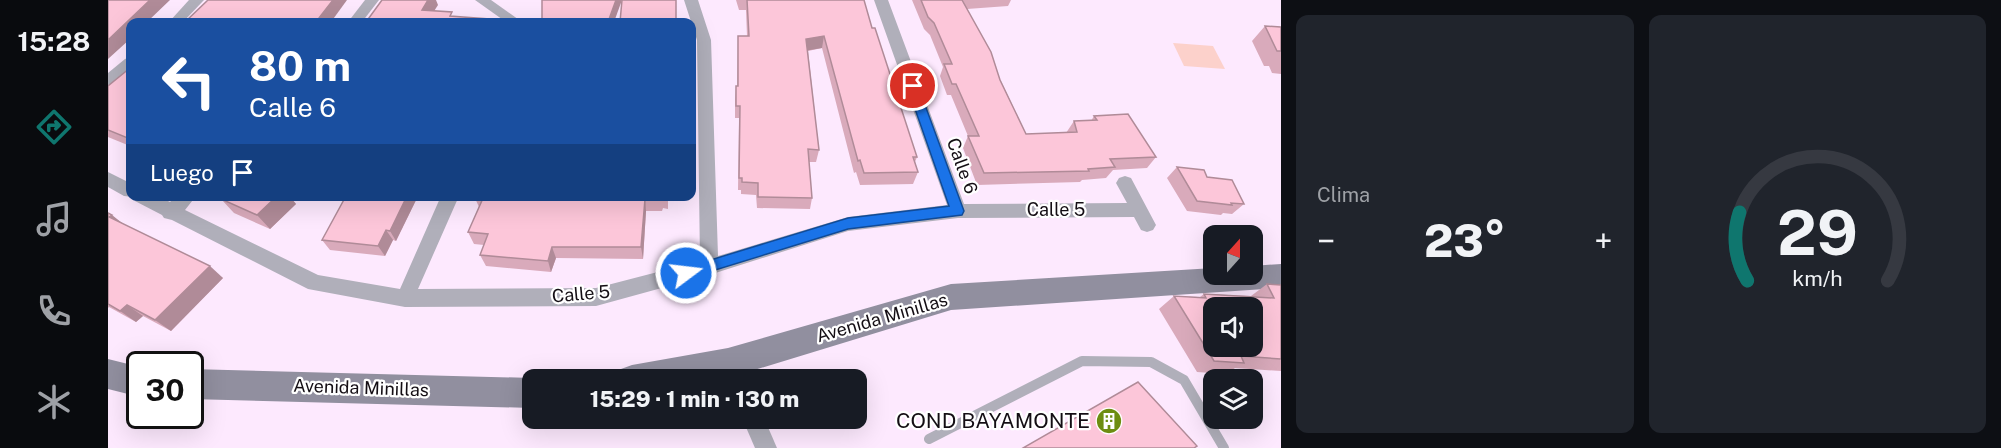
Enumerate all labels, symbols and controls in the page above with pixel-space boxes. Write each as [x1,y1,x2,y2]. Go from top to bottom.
text: 15:28 [18,25,90,57]
text: 80 m [249,41,351,90]
icon: left [150,42,228,120]
pin [887,60,938,111]
icon: arrive [896,69,929,102]
text: Calle 6 [249,91,336,123]
icon: directions [33,106,75,148]
street label: Calle 6 [943,135,982,197]
icon: arrive [226,156,259,189]
text: Luego [150,160,214,186]
text: Clima [1317,183,1370,207]
text: 29 [1777,196,1858,269]
icon: music [33,198,75,240]
street label: Calle 5 [1027,199,1085,220]
text: 23° [1424,214,1506,267]
text: − [1317,222,1335,260]
text: + [1594,222,1612,260]
north arrow [1203,225,1263,285]
map controls [1203,225,1263,429]
position arrow [654,241,718,305]
text: km/h [1792,266,1842,291]
street label: Calle 5 [551,280,611,307]
street label: Avenida Minillas [814,289,950,346]
icon: phone [33,290,75,332]
button: sound [1203,297,1263,357]
speed limit sign: 30 [126,351,204,429]
button: layers [1203,369,1263,429]
street label: Avenida Minillas [293,375,429,400]
icon: climate [33,381,75,423]
text: 15:29 · 1 min · 130 m [590,386,799,412]
building icon: COND BAYAMONTE [1094,406,1124,436]
place label: COND BAYAMONTE [896,408,1090,433]

